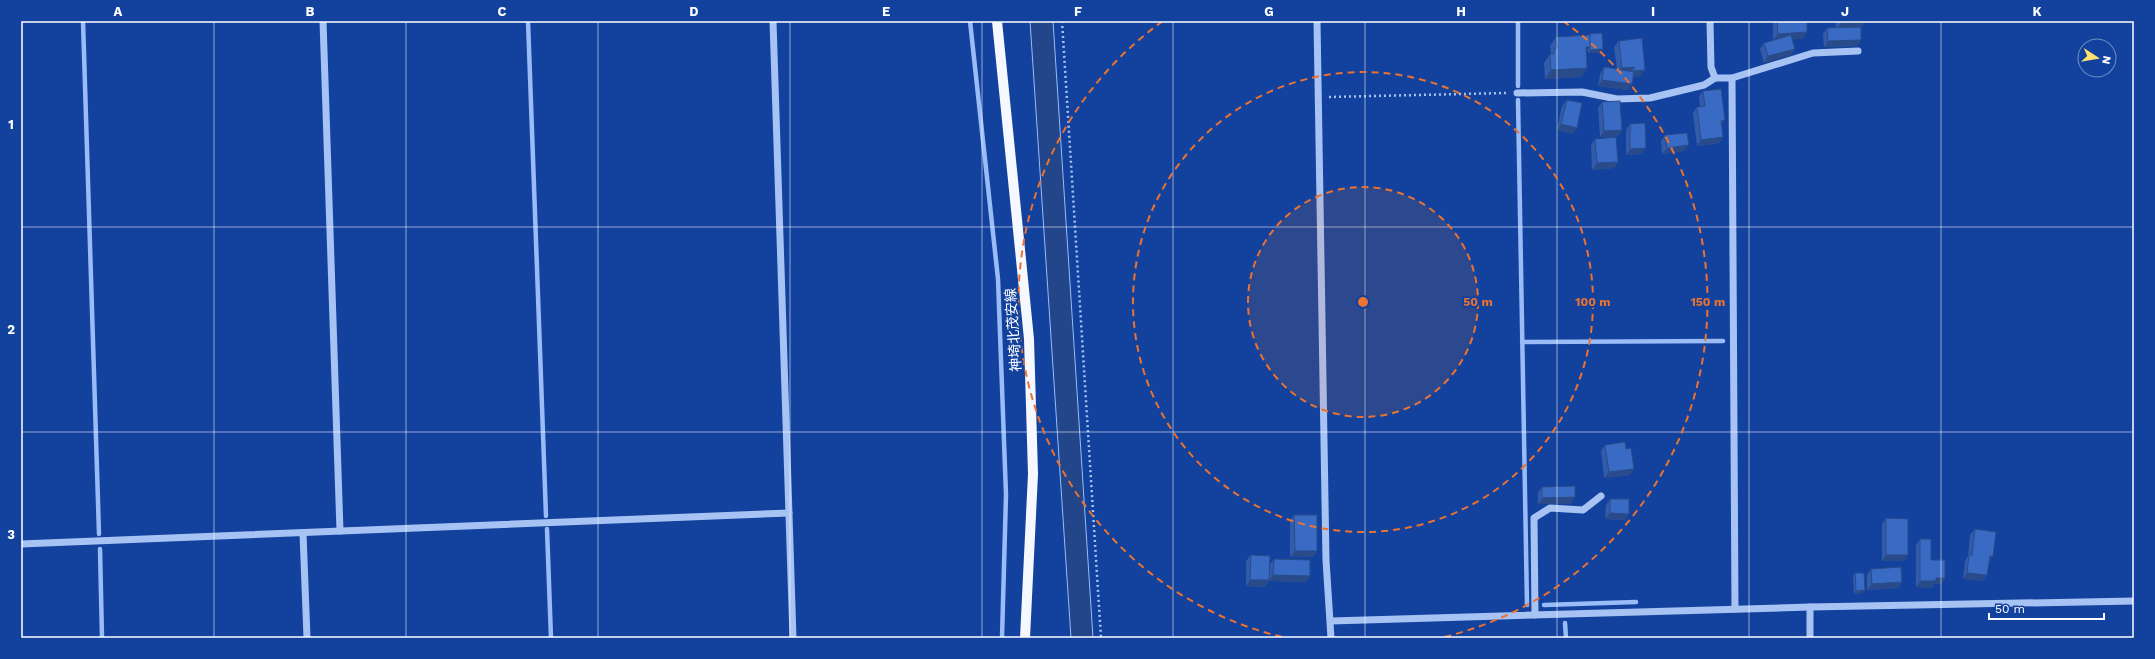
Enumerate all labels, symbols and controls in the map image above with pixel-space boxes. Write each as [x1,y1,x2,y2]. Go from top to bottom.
text: A [114,4,123,19]
text: B [306,4,315,19]
text: C [498,4,507,19]
text: D [689,4,699,19]
text: E [882,4,890,19]
text: F [1074,4,1082,19]
text: G [1264,4,1274,19]
text: H [1456,4,1466,19]
text: I [1651,4,1655,19]
text: J [1841,4,1849,19]
text: K [2032,4,2042,19]
north arrow [2077,38,2117,78]
text: N [2099,55,2113,65]
text: 1 [8,117,14,132]
street label: 神埼北茂安線 [1002,288,1024,372]
centre of rings [1356,295,1370,309]
text: 50 m [1463,295,1493,309]
text: 100 m [1575,295,1611,309]
text: 150 m [1691,295,1725,309]
text: 2 [7,322,15,337]
text: 3 [7,527,15,542]
scale bar [1989,595,2104,621]
text: 50 m [1995,602,2025,616]

